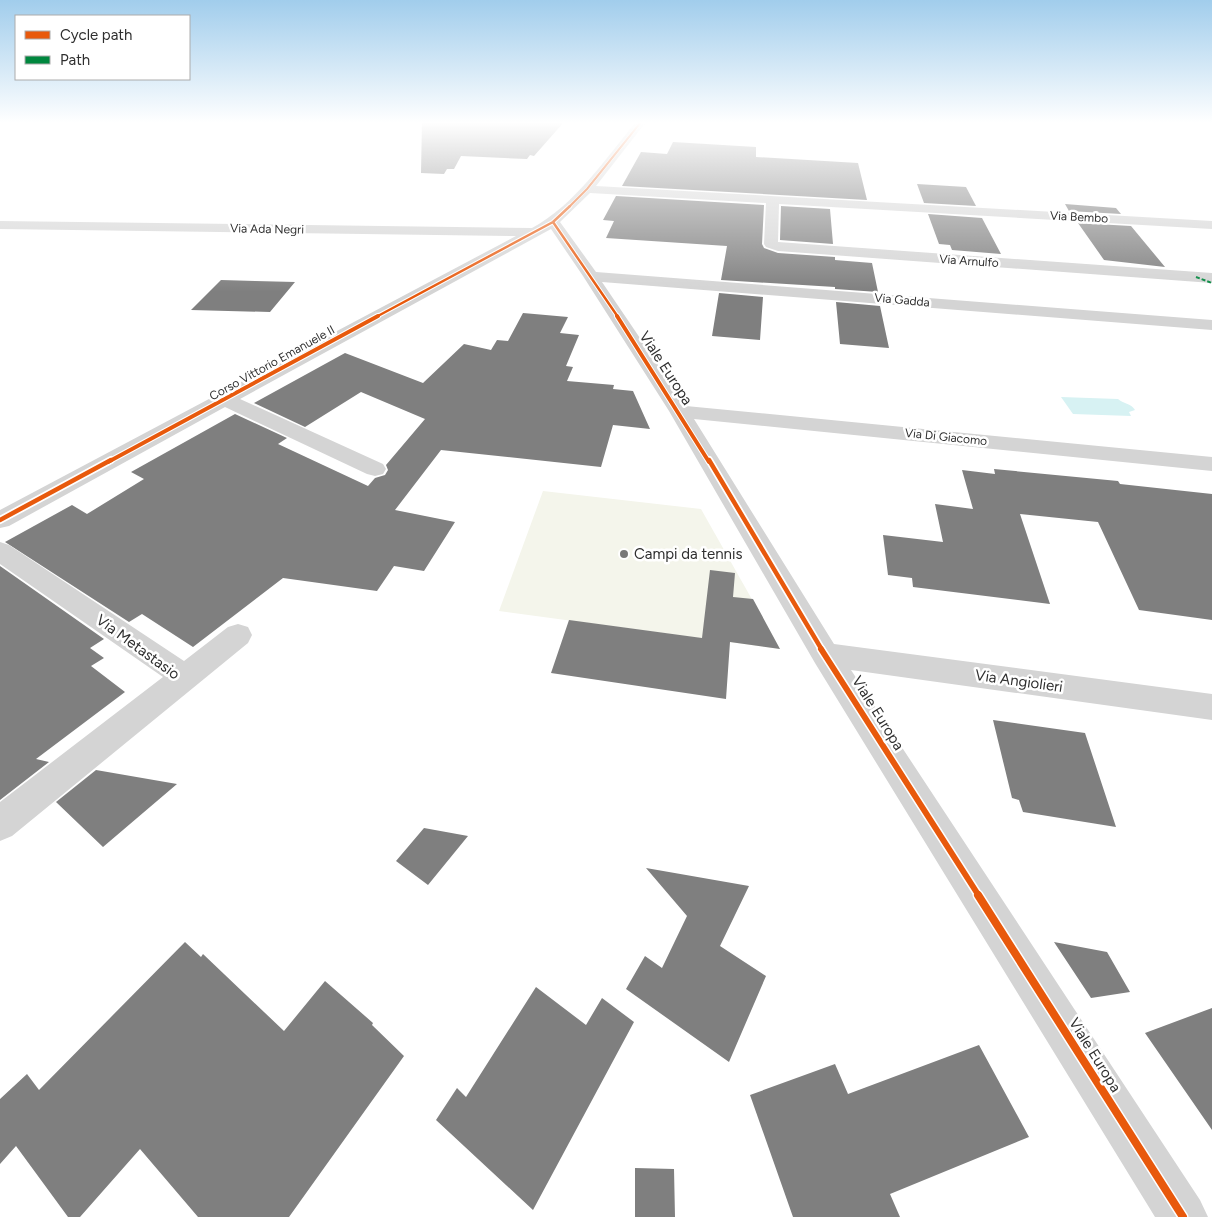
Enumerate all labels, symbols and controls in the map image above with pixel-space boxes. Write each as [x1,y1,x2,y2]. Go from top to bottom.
legend [15,15,190,80]
text: Cycle path [60,26,132,44]
text: Path [60,51,90,69]
street label: Via Bembo [1050,208,1108,226]
street label: Via Ada Negri [230,221,304,237]
street label: Via Arnulfo [939,252,999,270]
street label: Via Gadda [874,291,930,309]
street label: Corso Vittorio Emanuele II [207,323,337,403]
street label: Viale Europa [636,328,696,408]
street label: Via Di Giacomo [904,426,988,448]
place label: Campi da tennis [634,545,742,563]
marker: Campi da tennis [618,548,630,560]
street label: Via Metastasio [93,611,184,684]
street label: Via Angiolieri [974,666,1064,696]
street label: Viale Europa [848,673,908,753]
street label: Viale Europa [1065,1015,1125,1095]

